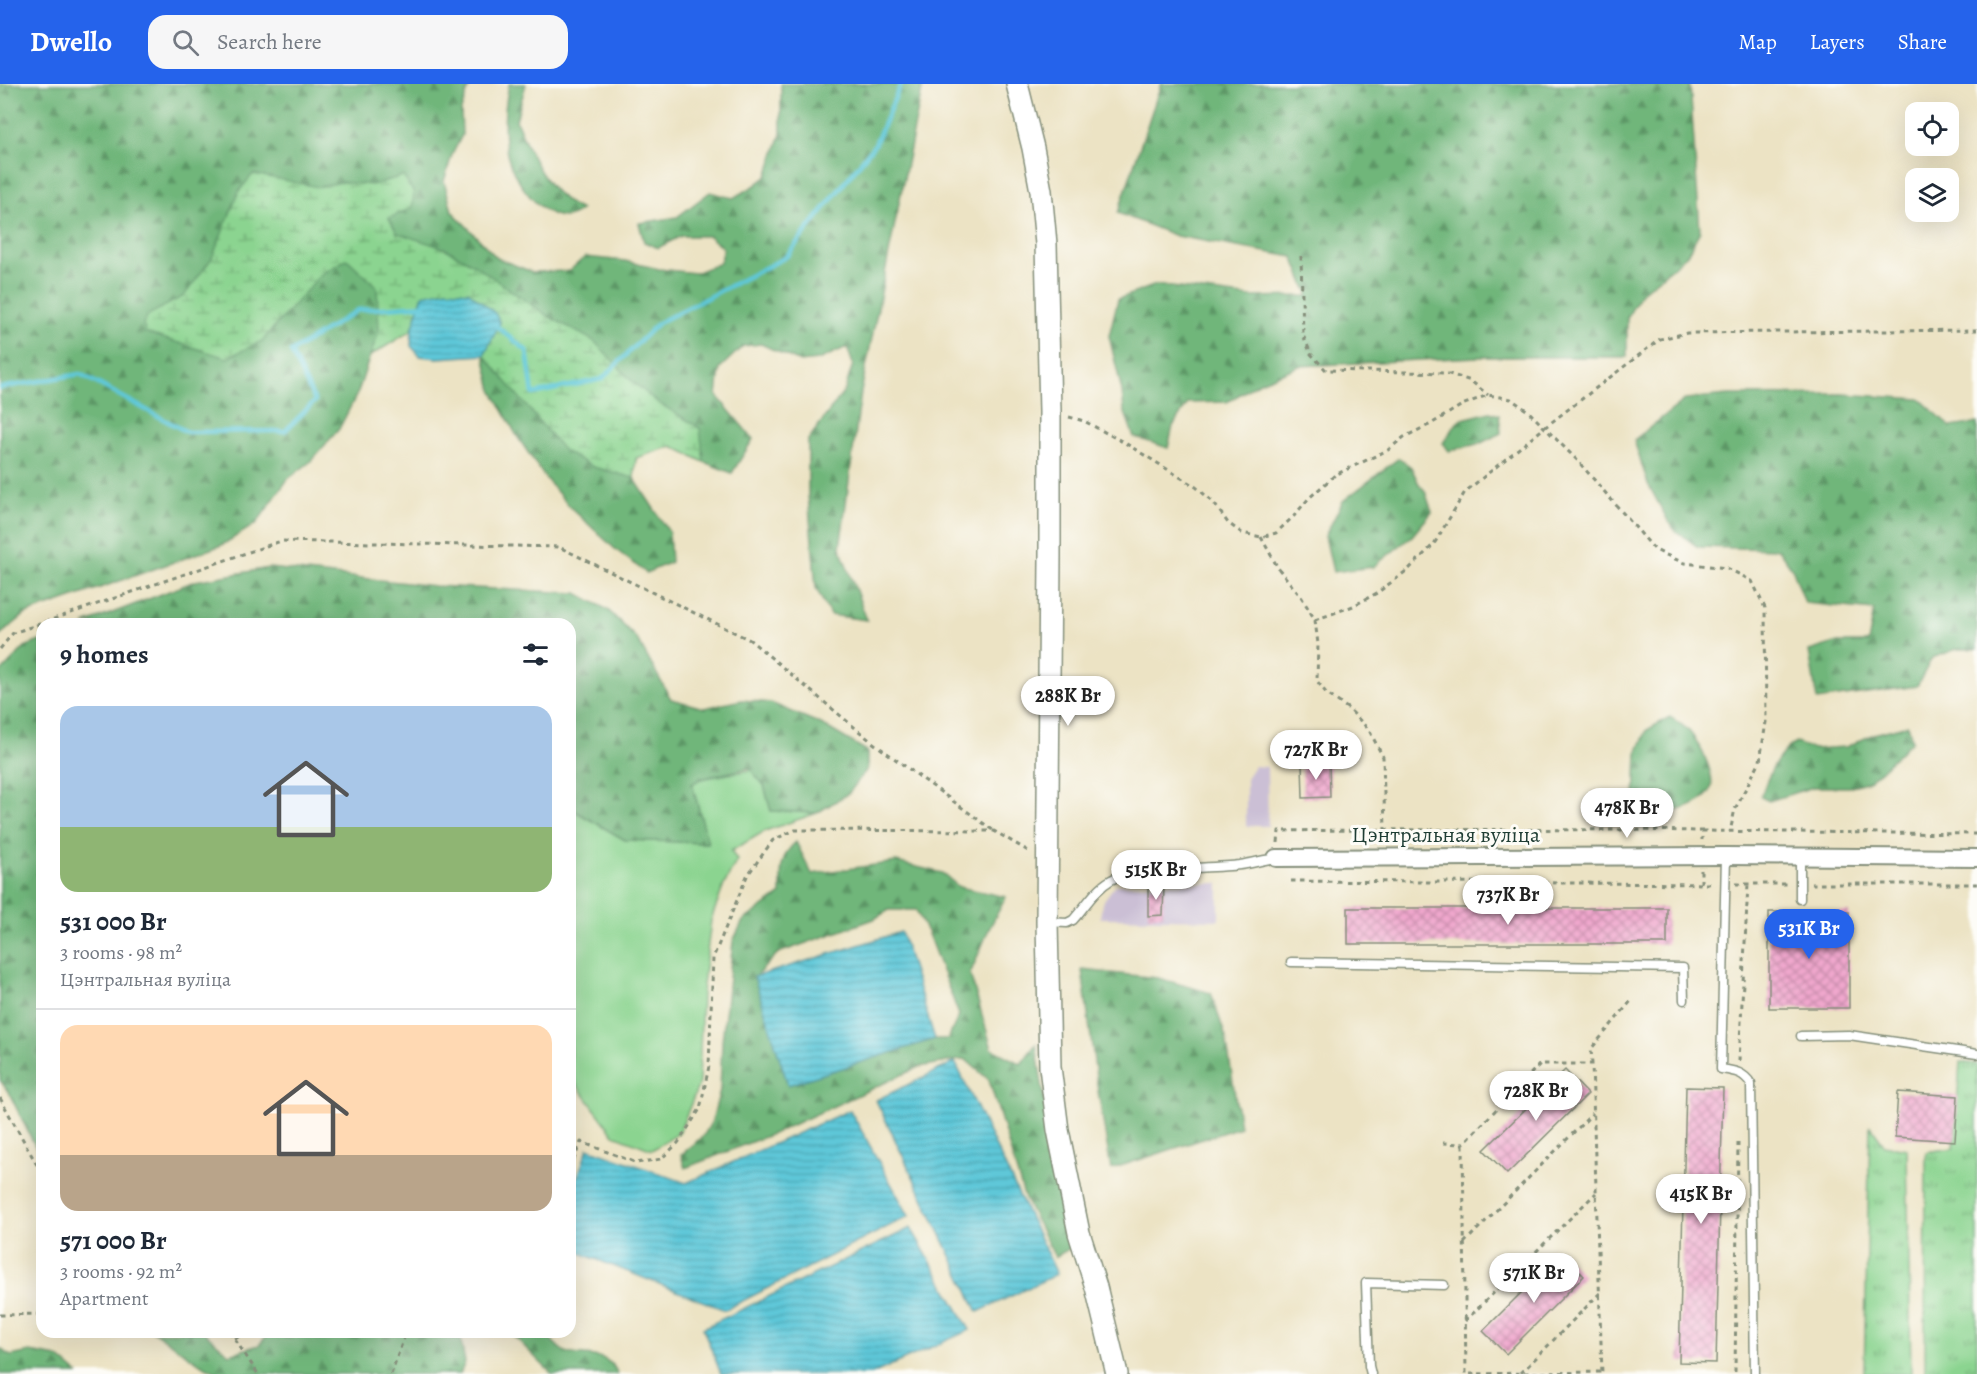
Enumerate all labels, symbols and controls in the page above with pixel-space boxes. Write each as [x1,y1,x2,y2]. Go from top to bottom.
search box [148,15,568,69]
text: Dwello [30,23,112,61]
icon: search [169,26,202,59]
text: Search here [217,27,322,57]
text: Map [1738,28,1777,56]
text: Layers [1810,28,1865,56]
text: Share [1898,28,1947,56]
map controls [1905,102,1959,222]
button: locate [1905,102,1959,156]
button: layers [1905,168,1959,222]
text: 9 homes [60,637,149,672]
icon: filters [519,638,552,671]
pin: 288K Br [1013,676,1123,727]
text: 288K Br [1035,682,1101,709]
pin: 727K Br [1261,730,1371,781]
text: 727K Br [1284,736,1348,763]
icon: home [252,745,360,853]
pin: 478K Br [1572,788,1682,839]
text: 478K Br [1595,794,1659,821]
street label: Цэнтральная вуліца [1352,820,1541,850]
pin: 515K Br [1101,850,1211,901]
text: 515K Br [1125,856,1187,883]
pin: 737K Br [1453,875,1563,926]
text: 737K Br [1477,881,1539,908]
text: 531 000 Br [60,904,167,939]
pin: 531K Br [1754,909,1864,960]
text: 531K Br [1778,915,1840,942]
text: 3 rooms · 98 m² [60,939,182,966]
text: Цэнтральная вуліца [60,966,231,993]
icon: home [252,1064,360,1172]
pin: 728K Br [1481,1071,1591,1122]
text: 728K Br [1503,1077,1569,1104]
pin: 415K Br [1646,1174,1756,1225]
text: 415K Br [1670,1180,1732,1207]
text: 571 000 Br [60,1223,167,1258]
pin: 571K Br [1479,1253,1589,1304]
text: 3 rooms · 92 m² [60,1258,182,1285]
text: 571K Br [1503,1259,1565,1286]
text: Apartment [60,1285,149,1312]

